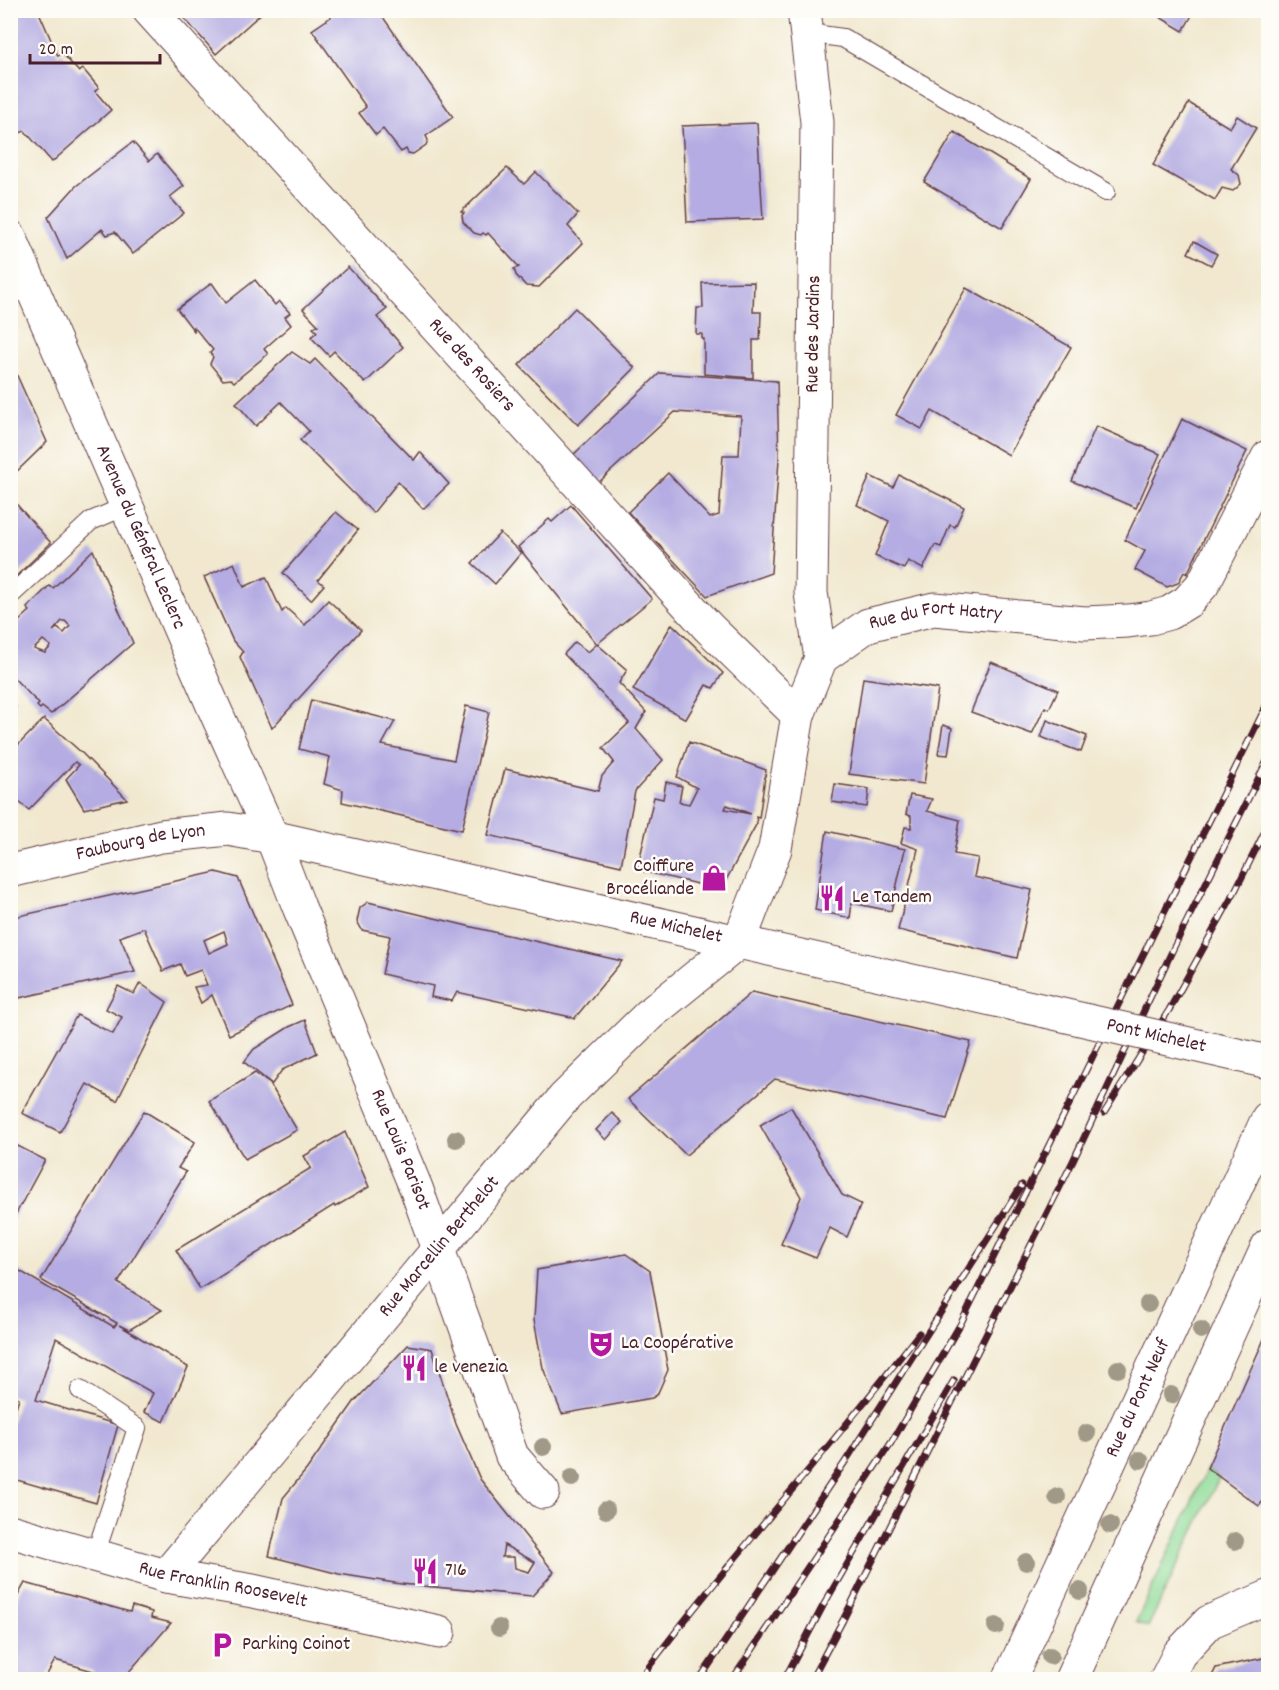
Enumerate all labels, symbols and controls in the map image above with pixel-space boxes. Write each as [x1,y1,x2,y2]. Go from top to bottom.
scale bar [30,27,160,65]
text: 20 m [39,38,73,63]
street label: Rue des Jardins [799,275,829,393]
street label: Rue des Rosiers [421,312,521,419]
street label: Avenue du Général Leclerc [88,440,192,634]
street label: Rue du Fort Hatry [866,595,1004,638]
street label: Faubourg de Lyon [73,817,207,869]
place label: Coiffure Brocéliande [606,853,694,904]
shop icon: Coiffure Brocéliande [699,863,729,893]
restaurant icon: Le Tandem [817,883,847,913]
place label: Le Tandem [852,884,932,912]
street label: Rue Michelet [627,904,725,952]
street label: Pont Michelet [1103,1011,1209,1061]
street label: Rue Louis Parisot [362,1085,437,1214]
street label: Rue Marcellin Berthelot [373,1170,507,1324]
theatre icon: La Coopérative [586,1329,616,1359]
place label: La Coopérative [621,1330,734,1358]
street label: Rue du Pont Neuf [1099,1334,1179,1462]
restaurant icon: le venezia [399,1353,429,1383]
place label: le venezia [434,1354,509,1382]
street label: Rue Franklin Roosevelt [135,1555,310,1617]
restaurant icon: 716 [410,1556,440,1586]
place label: 716 [445,1557,467,1585]
parking icon: Parking Coinot [207,1630,237,1660]
place label: Parking Coinot [242,1631,350,1659]

